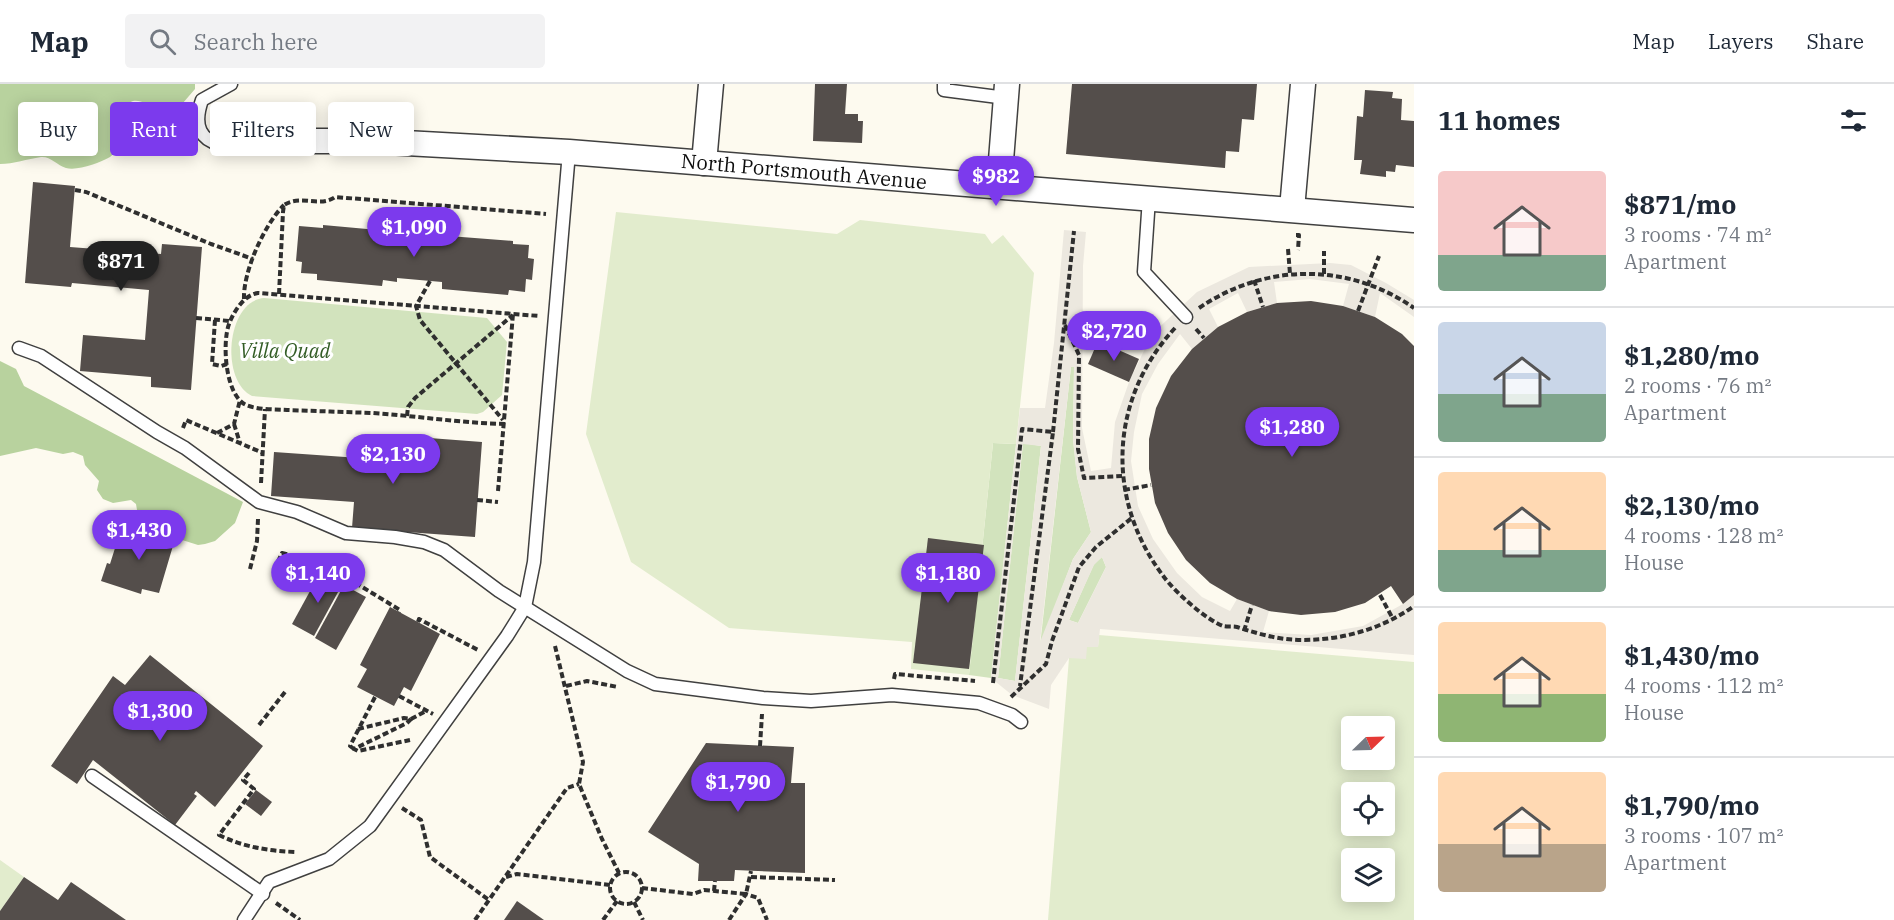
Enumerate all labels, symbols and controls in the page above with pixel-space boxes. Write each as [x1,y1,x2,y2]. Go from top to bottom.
search box [125,14,545,68]
text: Map [30,23,89,60]
icon: search [146,25,179,58]
text: Search here [194,27,318,56]
text: Map [1632,27,1675,55]
text: Layers [1708,27,1774,55]
text: Share [1807,27,1864,55]
chip: Buy [18,102,98,156]
chip: Rent [110,102,198,156]
chip: Filters [210,102,316,156]
chip: New [328,102,414,156]
text: 11 homes [1438,103,1560,137]
icon: filters [1837,104,1870,137]
street label: North Portsmouth Avenue [680,147,928,195]
pin: $982 [960,156,1032,207]
text: $982 [972,162,1020,189]
text: $871/mo [1624,187,1736,221]
icon: home [1486,195,1558,267]
pin: $1,090 [365,207,463,258]
text: $1,090 [381,213,447,240]
text: 3 rooms · 74 m² [1624,221,1771,248]
pin: $871 [85,241,157,292]
text: $871 [97,247,145,274]
text: Apartment [1624,248,1727,275]
pin: $2,720 [1065,311,1163,362]
text: $2,720 [1081,317,1147,344]
park label: Villa Quad [240,337,332,364]
text: $1,280/mo [1624,338,1759,372]
icon: home [1486,346,1558,418]
text: 2 rooms · 76 m² [1624,372,1771,399]
text: Apartment [1624,399,1727,426]
pin: $1,280 [1243,407,1341,458]
text: $1,280 [1259,413,1325,440]
pin: $2,130 [344,434,442,485]
text: $2,130 [360,440,426,467]
text: $2,130/mo [1624,488,1759,522]
icon: home [1486,496,1558,568]
pin: $1,430 [90,510,188,561]
text: $1,430 [106,516,172,543]
text: 4 rooms · 128 m² [1624,522,1783,549]
text: House [1624,549,1684,576]
pin: $1,140 [269,553,367,604]
pin: $1,180 [899,553,997,604]
text: $1,140 [285,559,351,586]
text: $1,180 [915,559,981,586]
text: $1,430/mo [1624,638,1759,672]
icon: home [1486,646,1558,718]
text: 4 rooms · 112 m² [1624,672,1783,699]
pin: $1,300 [111,691,209,742]
text: $1,300 [127,697,193,724]
text: House [1624,699,1684,726]
north arrow [1341,716,1395,770]
map controls [1341,716,1395,902]
pin: $1,790 [689,762,787,813]
text: $1,790 [705,768,771,795]
button: locate [1341,782,1395,836]
text: $1,790/mo [1624,788,1759,822]
icon: home [1486,796,1558,868]
text: 3 rooms · 107 m² [1624,822,1783,849]
button: layers [1341,848,1395,902]
text: Apartment [1624,849,1727,876]

